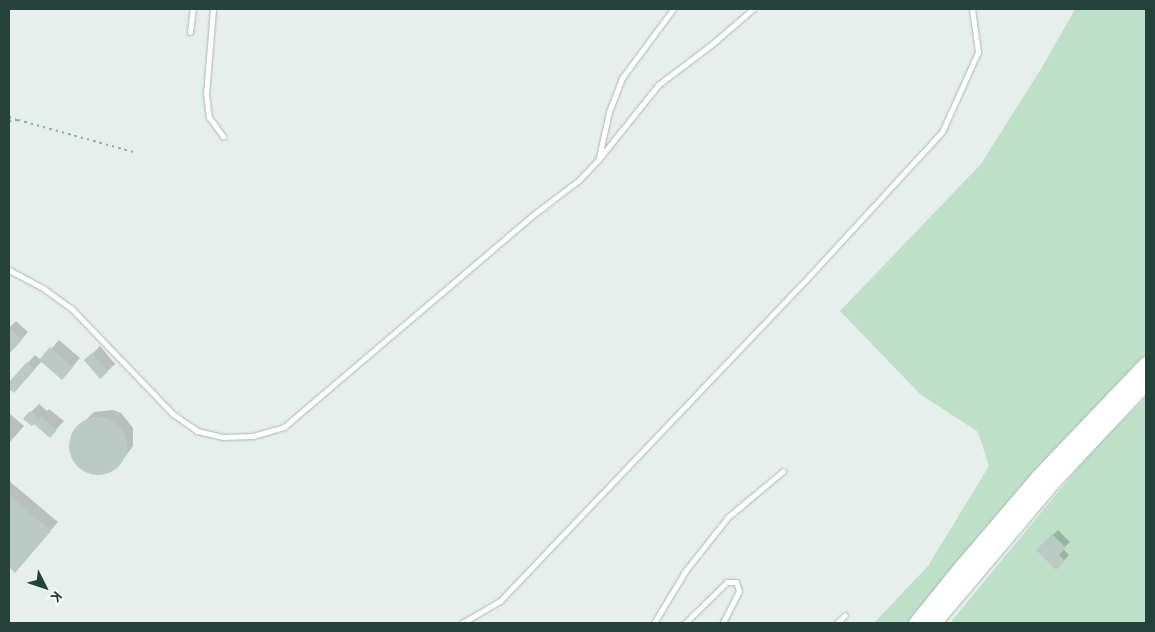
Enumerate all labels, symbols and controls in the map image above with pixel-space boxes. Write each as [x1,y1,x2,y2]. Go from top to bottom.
north arrow [20,562,70,612]
text: K [47,588,66,606]

